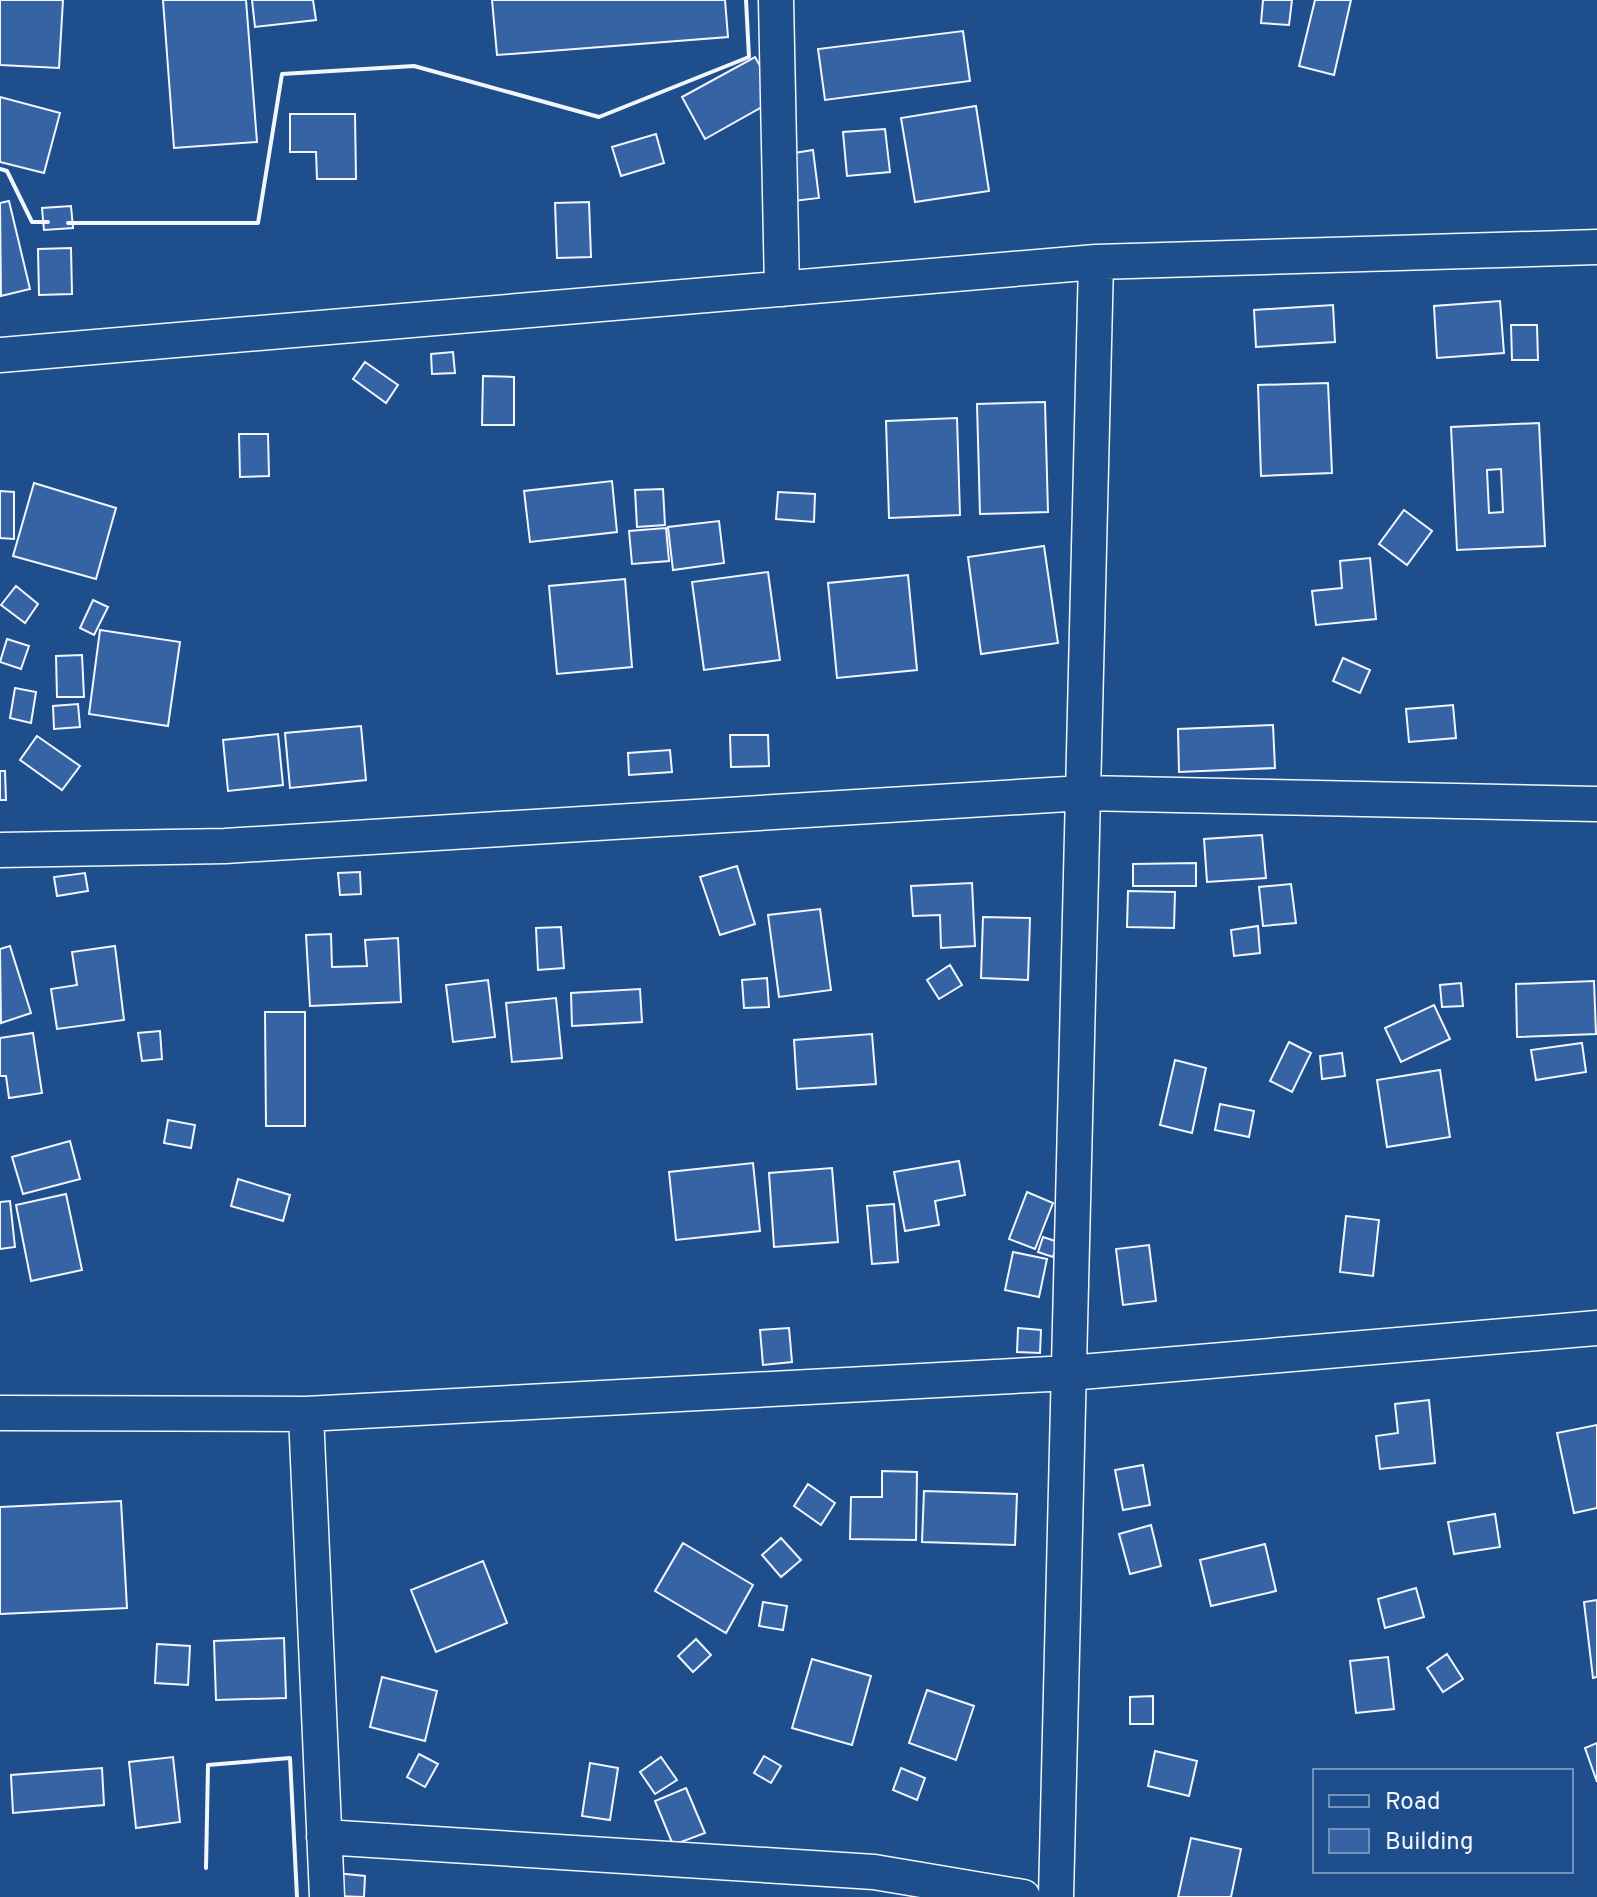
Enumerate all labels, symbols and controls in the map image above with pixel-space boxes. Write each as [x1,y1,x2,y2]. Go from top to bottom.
legend [1313,1769,1573,1873]
text: Road [1385,1788,1441,1818]
text: Building [1385,1828,1474,1858]

